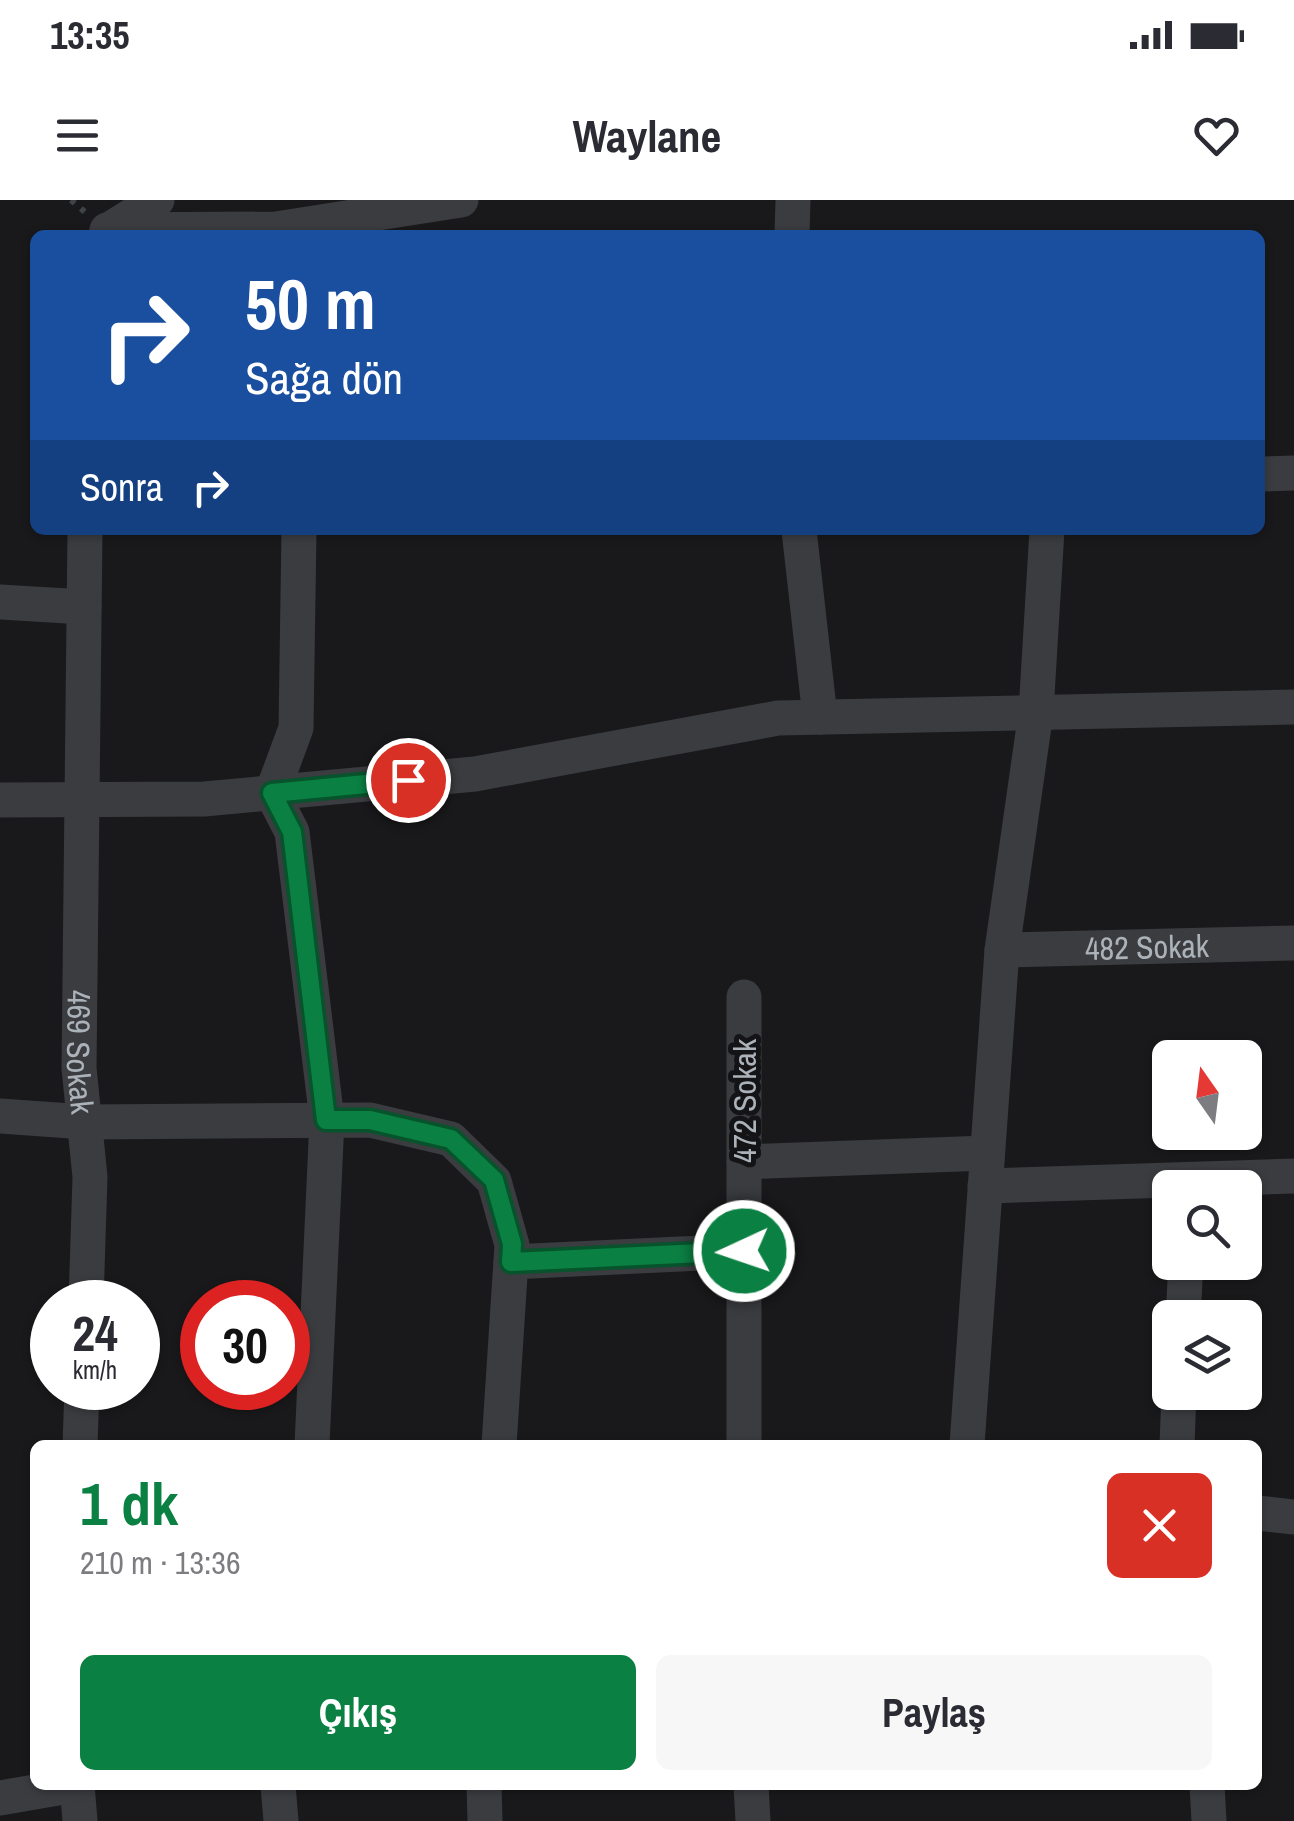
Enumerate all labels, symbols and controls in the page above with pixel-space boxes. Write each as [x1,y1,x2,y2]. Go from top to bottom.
text: 13:35 [50,10,130,61]
text: Waylane [573,105,721,166]
icon: menu [50,108,105,163]
icon: heart [1189,108,1244,163]
text: 50 m [245,257,376,351]
icon: right [80,270,210,400]
text: Sağa dön [245,347,403,408]
icon: right [183,460,238,515]
text: Sonra [80,462,163,513]
pin [366,738,451,823]
icon: arrive [381,753,436,808]
street label: 482 Sokak [1084,924,1210,970]
street label: 469 Sokak [57,990,105,1117]
street label: 472 Sokak [723,1038,766,1163]
north arrow [1152,1040,1262,1150]
map controls [1152,1040,1262,1410]
button: search [1152,1170,1262,1280]
position arrow [692,1199,796,1303]
speed limit sign: 30 [180,1280,310,1410]
text: 24 [72,1299,118,1367]
button: layers [1152,1300,1262,1410]
text: km/h [73,1353,117,1387]
text: 1 dk [80,1463,178,1544]
button: close [1107,1473,1212,1578]
text: 210 m · 13:36 [80,1541,240,1584]
button: Çıkış [80,1655,636,1770]
button: Paylaş [656,1655,1212,1770]

